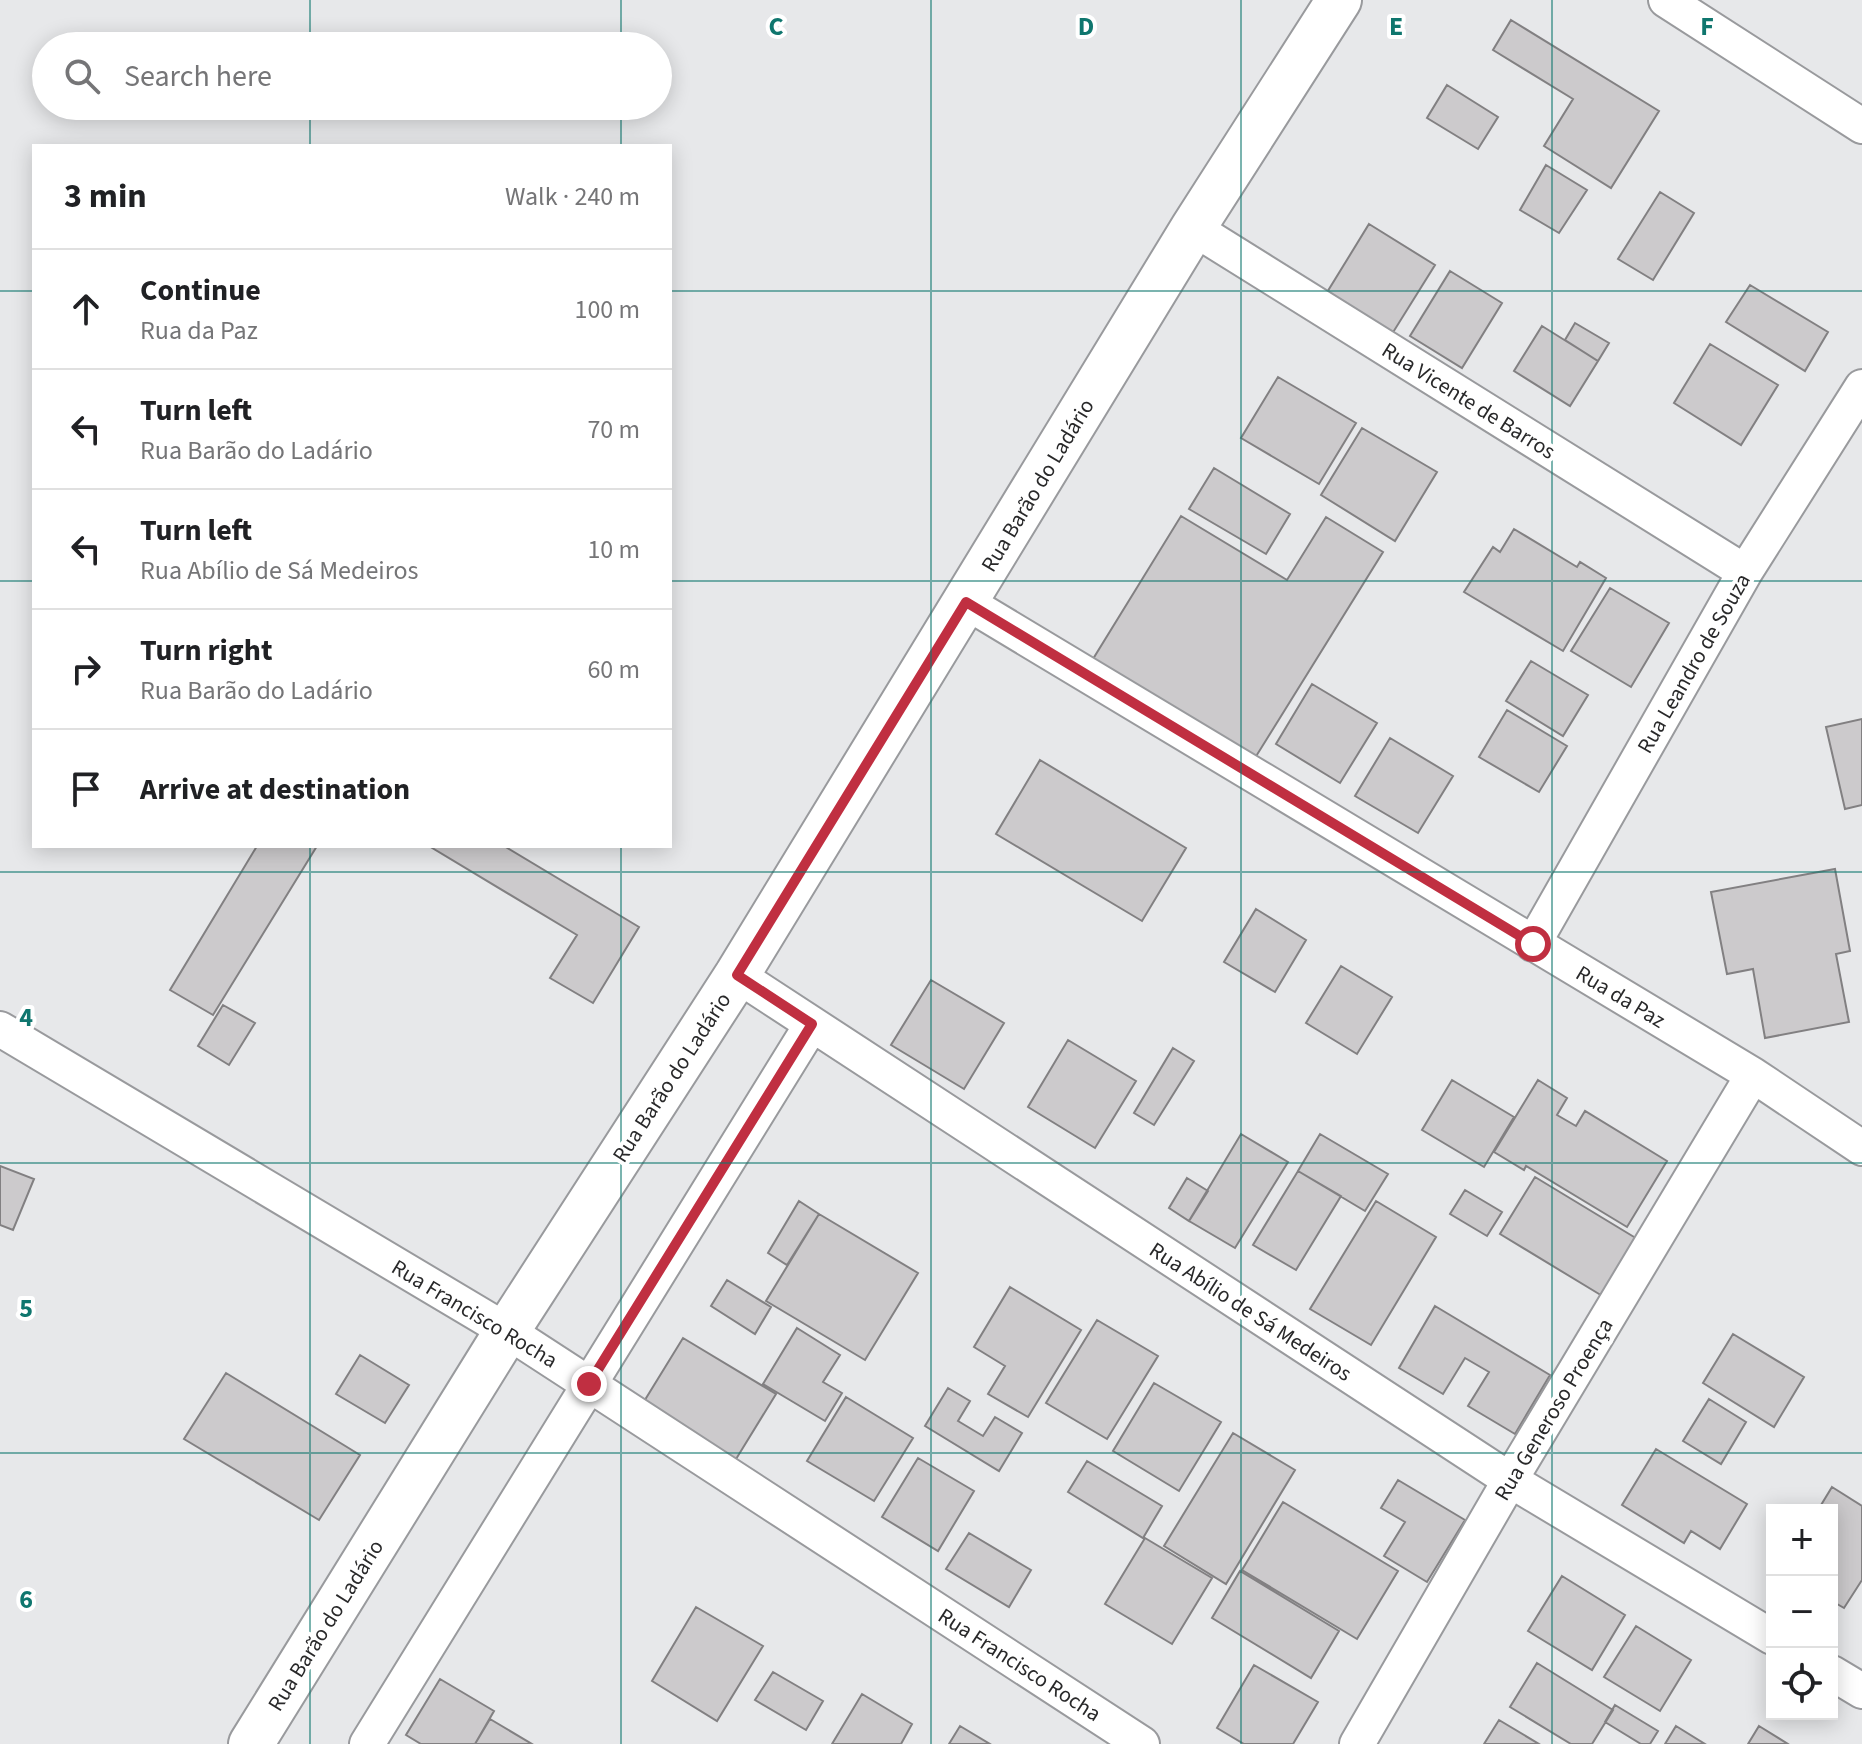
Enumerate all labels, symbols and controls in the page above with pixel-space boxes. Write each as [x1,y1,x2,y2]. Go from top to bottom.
text: C [768,8,784,45]
text: D [1078,8,1094,45]
text: E [1389,8,1403,45]
text: F [1700,8,1714,45]
search box [32,32,672,120]
icon: search [60,54,104,98]
text: Search here [124,55,272,98]
text: 3 min [64,172,147,221]
text: Walk · 240 m [505,178,640,215]
text: Continue [140,269,261,312]
icon: ahead [64,287,108,331]
text: 100 m [574,291,640,328]
text: Rua da Paz [140,312,258,349]
street label: Rua Vicente de Barros [1375,334,1561,467]
text: Turn left [140,389,252,432]
street label: Rua Barão do Ladário [973,393,1102,578]
icon: left [64,407,108,451]
text: 70 m [587,411,640,448]
text: Rua Barão do Ladário [140,432,373,469]
text: Turn left [140,509,252,552]
icon: left [64,527,108,571]
text: 10 m [587,531,640,568]
text: Rua Abílio de Sá Medeiros [140,552,418,589]
street label: Rua Leandro de Souza [1629,568,1759,759]
text: Turn right [140,629,272,672]
icon: right [64,647,108,691]
text: 60 m [587,651,640,688]
text: Rua Barão do Ladário [140,672,373,709]
icon: arrive [64,767,108,811]
text: Arrive at destination [140,768,410,811]
route start [1515,926,1551,962]
street label: Rua da Paz [1570,957,1671,1036]
street label: Rua Barão do Ladário [605,986,739,1169]
text: 4 [19,999,33,1036]
street label: Rua Abílio de Sá Medeiros [1143,1234,1358,1389]
street label: Rua Francisco Rocha [385,1252,564,1376]
text: 5 [19,1290,33,1327]
street label: Rua Generoso Proença [1487,1312,1621,1507]
route end [571,1366,607,1402]
map controls [1766,1504,1838,1720]
button: + [1766,1504,1838,1576]
street label: Rua Barão do Ladário [260,1533,392,1718]
button: − [1766,1576,1838,1648]
text: 6 [19,1581,33,1618]
street label: Rua Francisco Rocha [932,1600,1107,1730]
button: locate [1766,1648,1838,1720]

